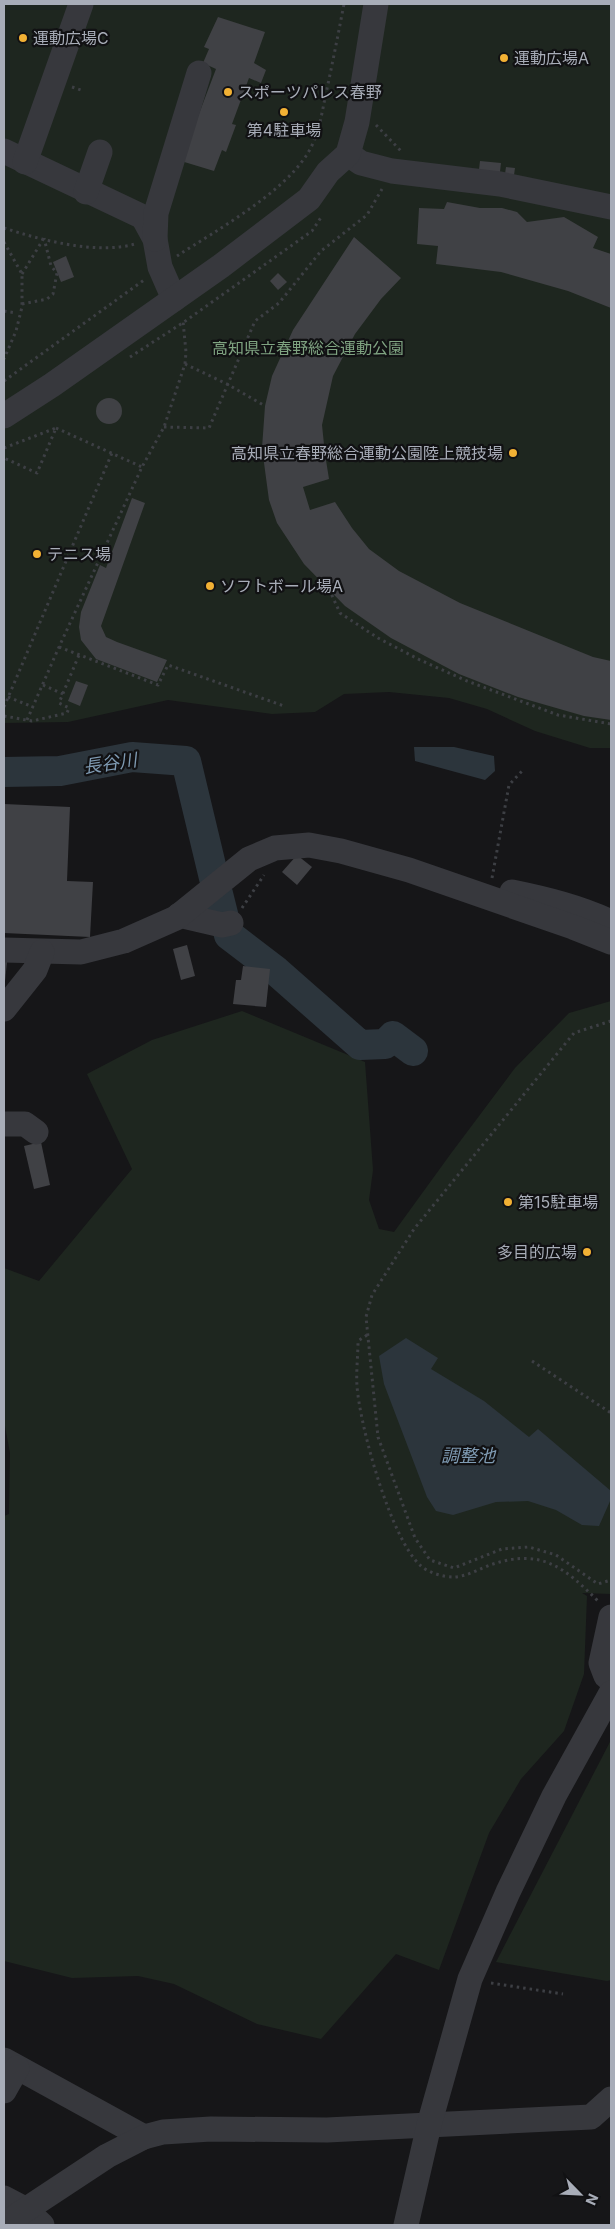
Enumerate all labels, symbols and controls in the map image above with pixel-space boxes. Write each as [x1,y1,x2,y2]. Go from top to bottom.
place label: 運動広場C [33,28,109,48]
marker: 運動広場C [17,32,29,44]
place label: 運動広場A [514,48,589,68]
marker: 運動広場A [498,52,510,64]
place label: スポーツパレス春野 [238,82,382,102]
marker: スポーツパレス春野 [222,86,234,98]
marker: 第4駐車場 [278,106,290,118]
place label: 第4駐車場 [247,120,321,140]
park label: 高知県立春野総合運動公園 [212,338,404,358]
place label: 高知県立春野総合運動公園陸上競技場 [231,443,503,463]
marker: 高知県立春野総合運動公園陸上競技場 [507,447,519,459]
place label: テニス場 [47,544,111,564]
marker: テニス場 [31,548,43,560]
place label: ソフトボール場A [220,576,343,596]
marker: ソフトボール場A [204,580,216,592]
water label: 長谷川 [82,749,140,777]
place label: 第15駐車場 [518,1192,598,1212]
marker: 第15駐車場 [502,1196,514,1208]
place label: 多目的広場 [497,1242,577,1262]
marker: 多目的広場 [581,1246,593,1258]
water label: 調整池 [441,1445,497,1466]
north arrow [555,2169,605,2219]
text: N [582,2191,602,2208]

